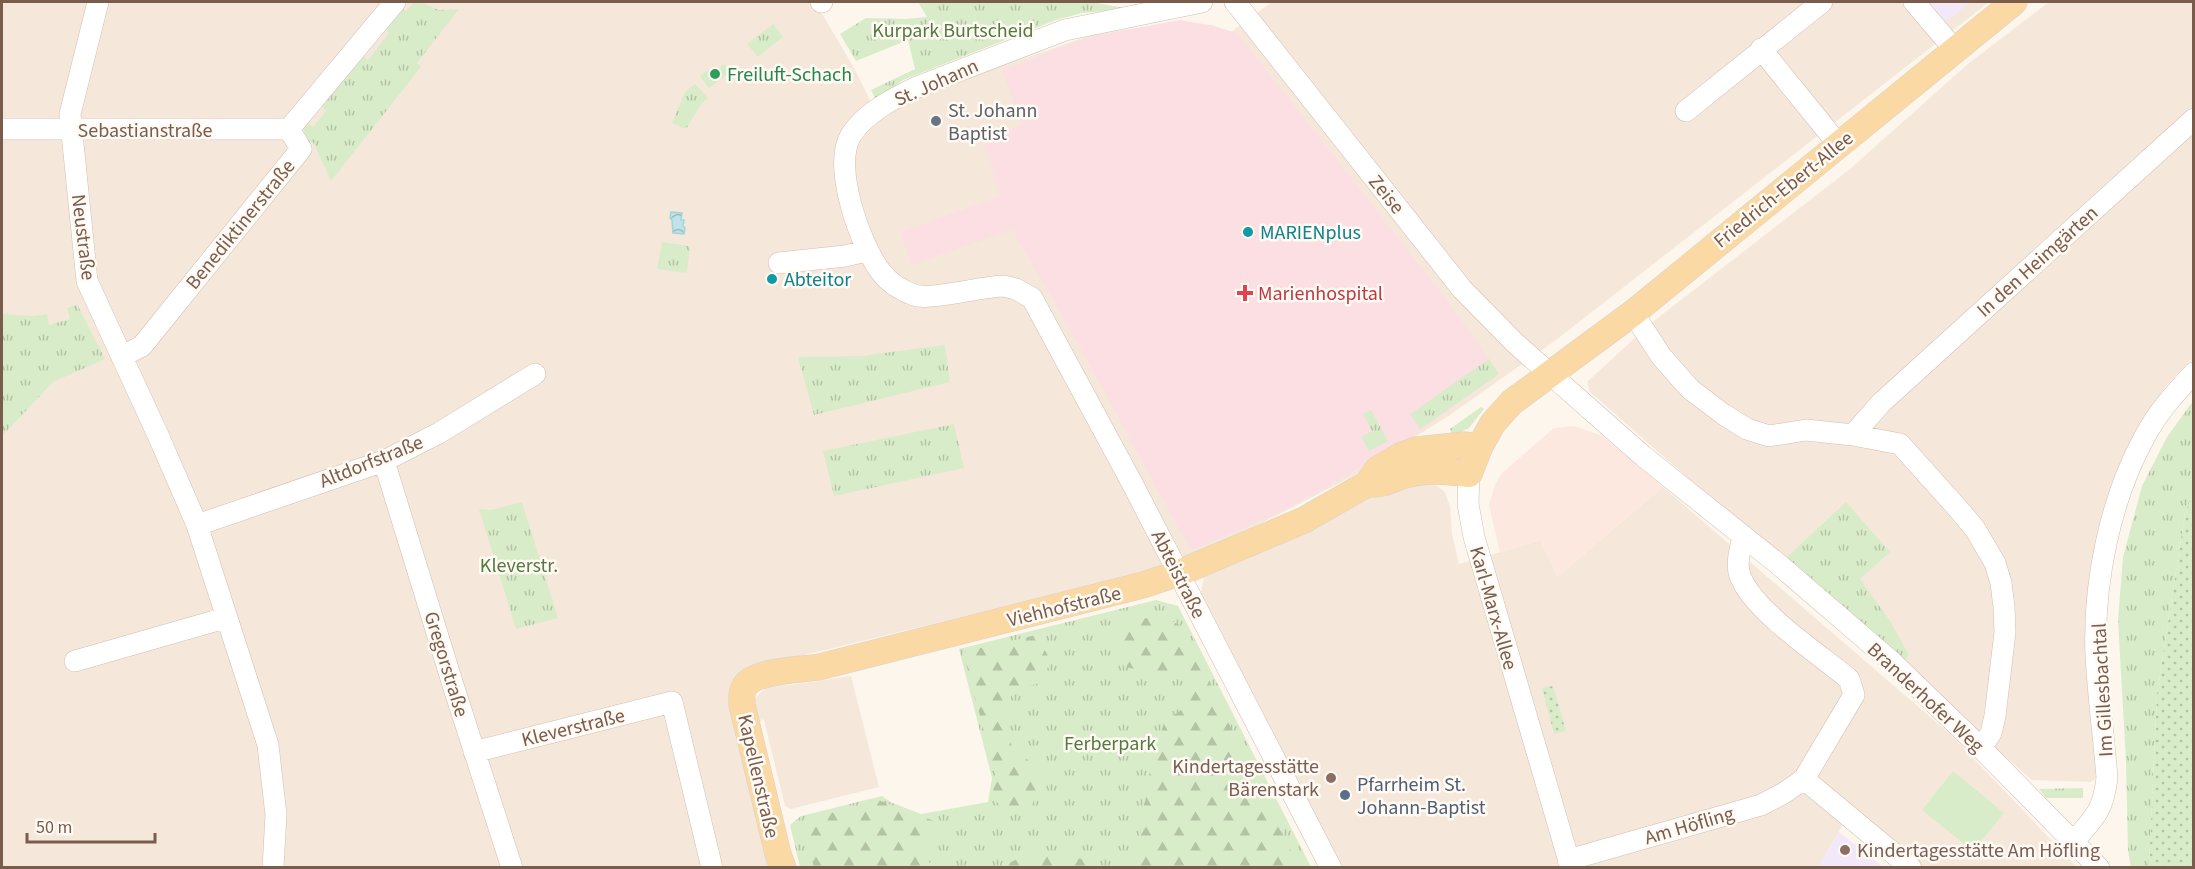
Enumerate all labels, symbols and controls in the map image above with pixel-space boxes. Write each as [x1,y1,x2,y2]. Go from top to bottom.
park label: Kurpark Burtscheid [872,17,1034,45]
street label: St. Johann [890,52,983,114]
place label: Freiluft-Schach [727,61,852,89]
marker: Freiluft-Schach [708,67,722,81]
place label: St. Johann Baptist [948,97,1037,148]
marker: St. Johann Baptist [929,114,943,128]
street label: Sebastianstraße [78,117,213,145]
street label: Friedrich-Ebert-Allee [1708,125,1859,255]
street label: Benediktinerstraße [179,154,302,296]
street label: Zeise [1362,169,1411,220]
street label: Neustraße [64,193,102,282]
street label: In den Heimgärten [1971,200,2105,324]
place label: MARIENplus [1260,219,1361,247]
marker: MARIENplus [1241,225,1255,239]
place label: Abteitor [784,266,851,294]
marker: Abteitor [765,272,779,286]
place label: Marienhospital [1258,280,1383,308]
marker: Marienhospital [1236,284,1254,302]
street label: Altdorfstraße [315,428,428,495]
street label: Abteistraße [1144,525,1212,623]
street label: Karl-Marx-Allee [1462,543,1524,673]
park label: Kleverstr. [480,552,558,580]
street label: Viehhofstraße [1004,579,1124,635]
street label: Gregorstraße [417,608,475,721]
street label: Im Gillesbachtal [2086,622,2120,758]
street label: Branderhofer Weg [1861,636,1990,759]
street label: Kleverstraße [519,702,628,754]
street label: Kapellenstraße [730,711,786,841]
park label: Ferberpark [1064,730,1156,758]
place label: Kindertagesstätte Bärenstark [1172,753,1319,804]
marker: Kindertagesstätte Bärenstark [1324,771,1338,785]
place label: Pfarrheim St. Johann-Baptist [1357,771,1486,822]
marker: Pfarrheim St. Johann-Baptist [1338,788,1352,802]
street label: Am Höfling [1641,800,1737,852]
scale bar [27,806,154,844]
text: 50 m [36,815,72,840]
place label: Kindertagesstätte Am Höfling [1857,837,2100,865]
marker: Kindertagesstätte Am Höfling [1838,843,1852,857]

